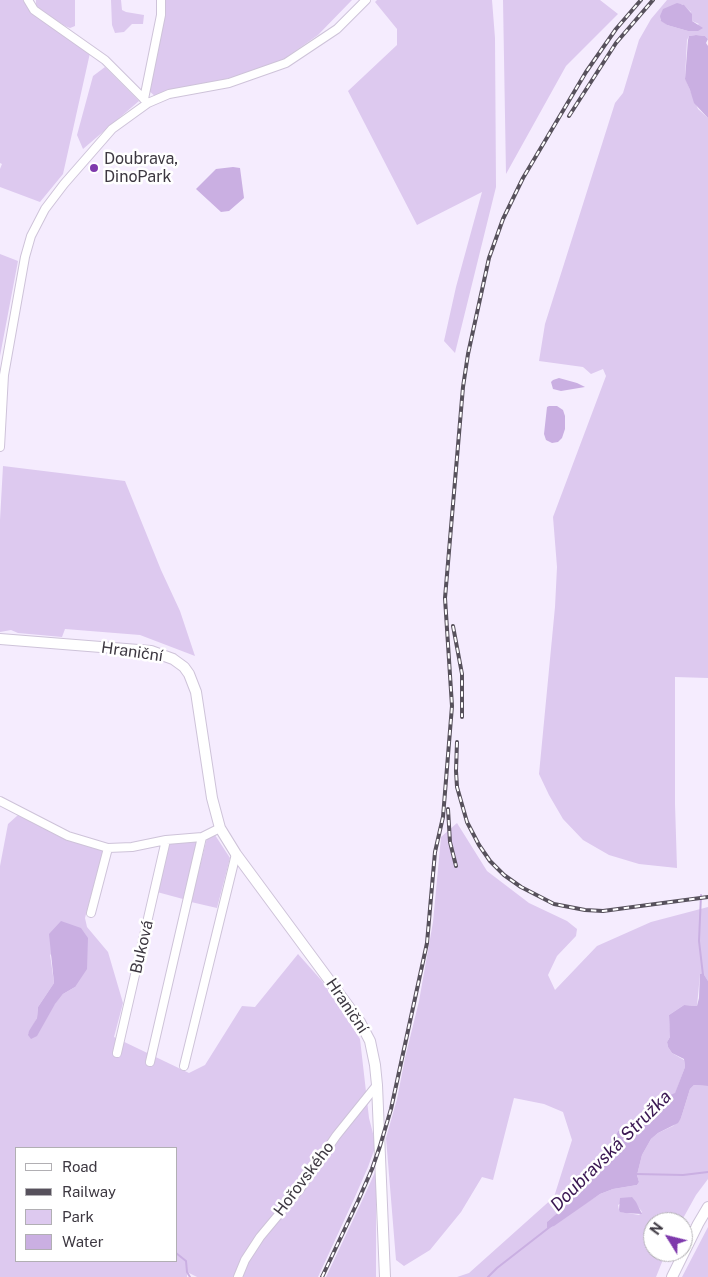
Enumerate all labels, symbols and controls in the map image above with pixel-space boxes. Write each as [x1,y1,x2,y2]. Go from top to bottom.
place label: Doubrava, DinoPark [104,149,178,187]
marker: Doubrava, DinoPark [88,162,100,174]
street label: Hraniční [100,638,164,666]
street label: Buková [127,918,157,976]
street label: Hraniční [322,975,372,1037]
water label: Doubravská Stružka [546,1086,676,1216]
street label: Hořovského [270,1138,338,1220]
legend [15,1147,178,1262]
text: Road [62,1158,98,1175]
text: Railway [62,1183,116,1200]
text: Park [62,1208,94,1225]
north arrow [643,1212,693,1262]
text: N [647,1220,666,1238]
text: Water [62,1233,104,1250]

